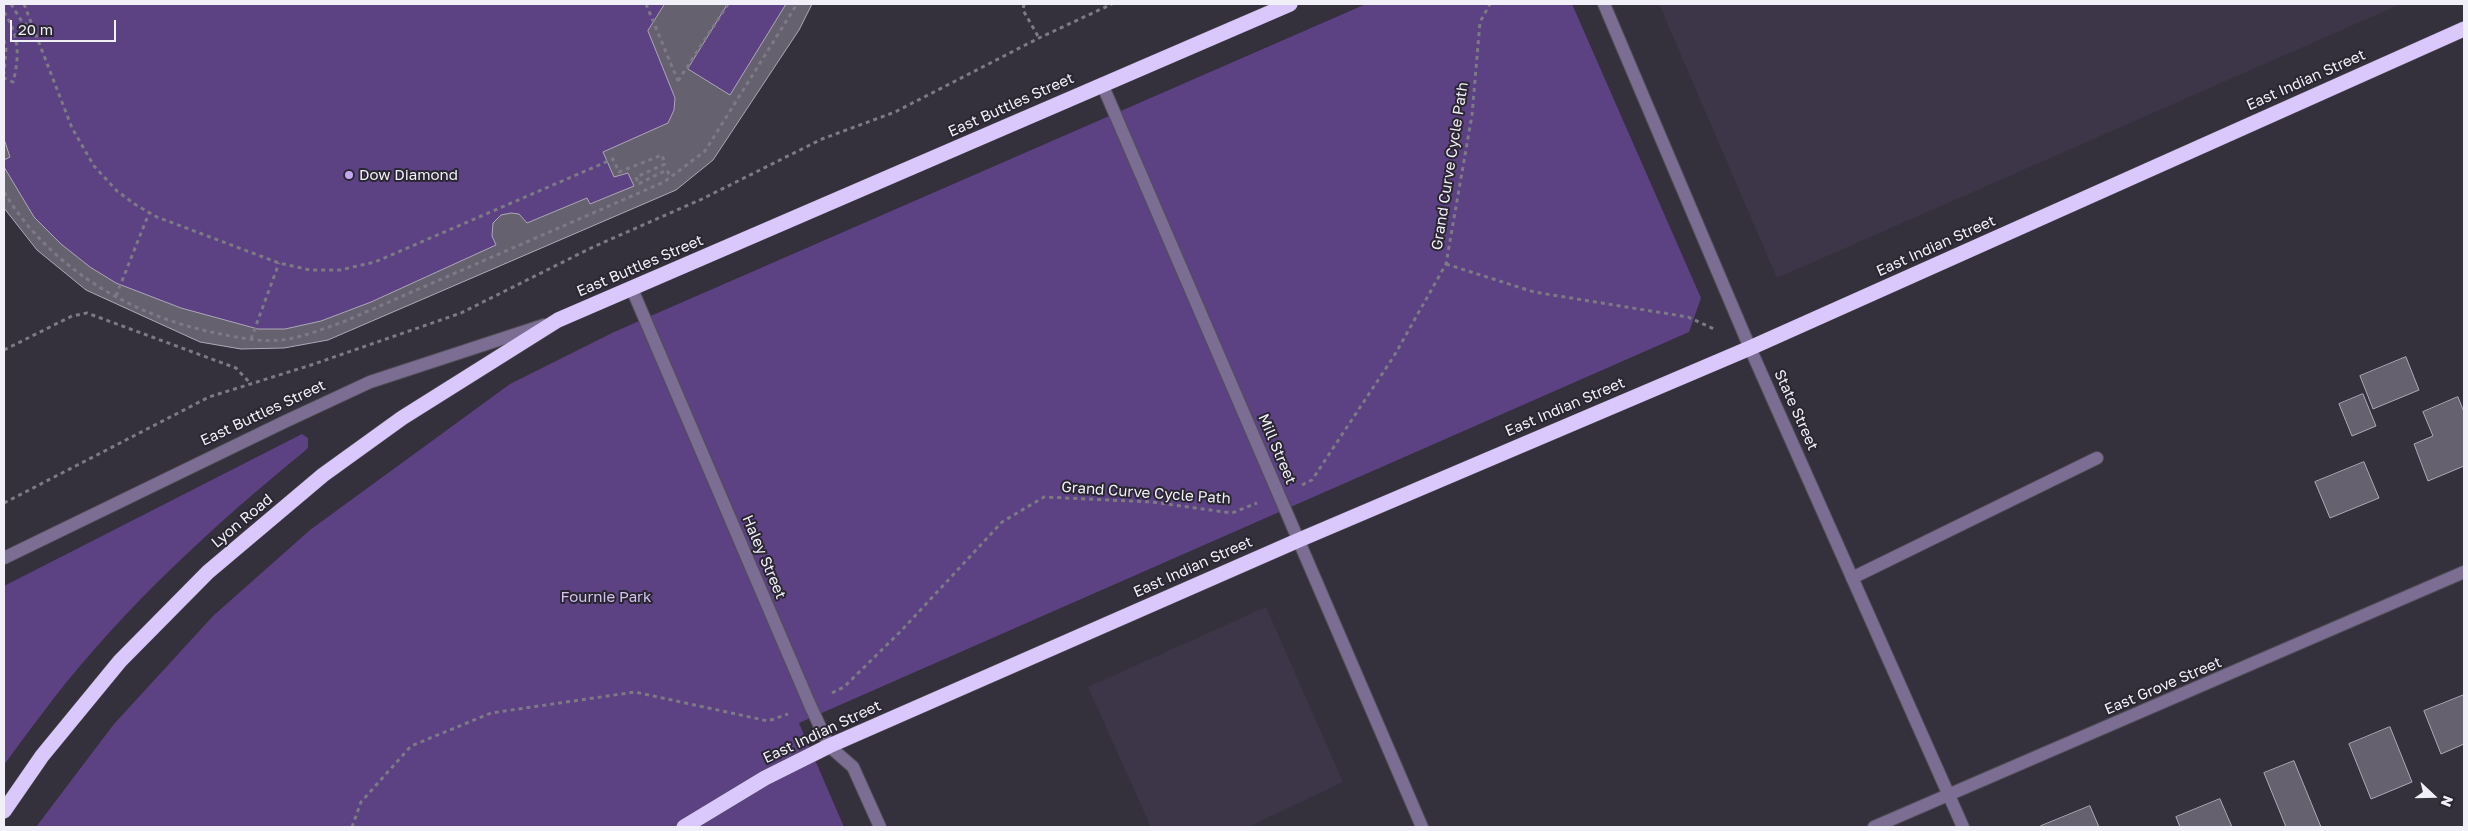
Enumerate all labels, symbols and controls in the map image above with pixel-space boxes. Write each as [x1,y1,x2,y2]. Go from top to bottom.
scale bar [12,10,119,42]
text: 20 m [18,20,53,38]
street label: East Indian Street [2244,46,2368,114]
street label: East Buttles Street [945,69,1077,141]
street label: Grand Curve Cycle Path [1428,81,1472,251]
place label: Dow Diamond [359,166,458,184]
marker: Dow Diamond [343,169,355,181]
street label: East Indian Street [1874,212,1998,280]
street label: East Buttles Street [574,231,706,301]
street label: State Street [1770,367,1822,453]
street label: East Indian Street [1502,374,1628,440]
street label: East Buttles Street [198,376,328,450]
street label: Mill Street [1254,411,1300,487]
street label: Grand Curve Cycle Path [1061,478,1231,508]
street label: Lyon Road [208,490,276,552]
street label: Haley Street [738,512,790,602]
street label: East Indian Street [1131,533,1255,601]
park label: Fournie Park [561,588,651,606]
street label: East Grove Street [2102,653,2224,719]
street label: East Indian Street [760,697,884,767]
north arrow [2408,771,2458,821]
text: N [2438,794,2457,810]

